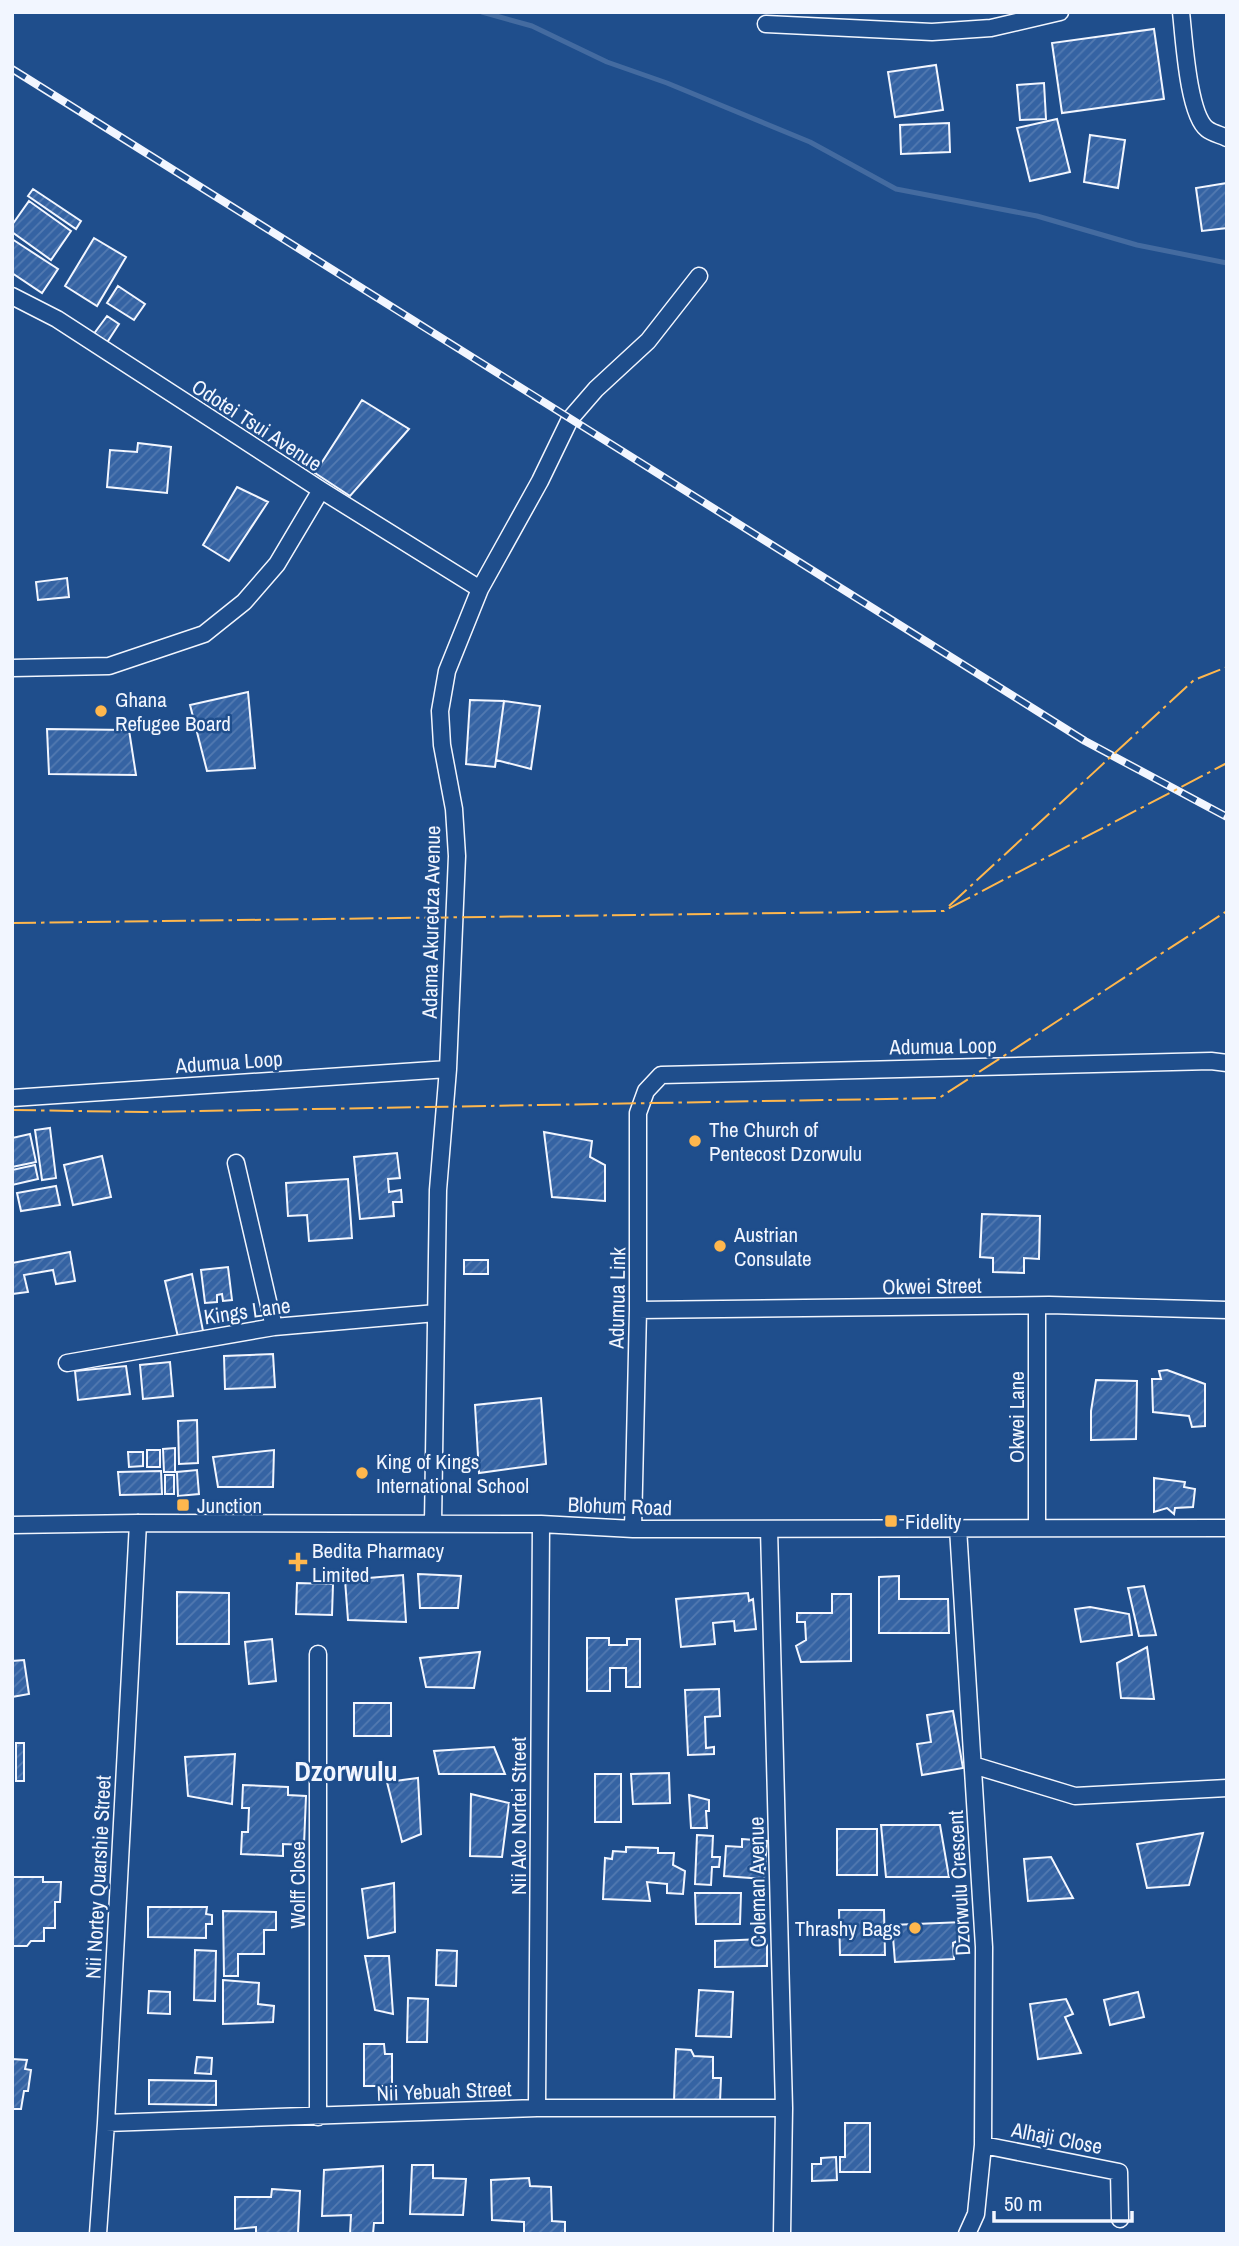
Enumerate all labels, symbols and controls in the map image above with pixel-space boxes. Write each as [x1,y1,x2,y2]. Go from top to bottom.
street label: Odotei Tsui Avenue [186,372,328,478]
place label: Ghana Refugee Board [115,685,231,738]
marker: Ghana Refugee Board [93,703,109,719]
street label: Adama Akuredza Avenue [415,825,447,1020]
street label: Adumua Loop [888,1031,997,1061]
street label: Adumua Loop [174,1044,283,1080]
place label: The Church of Pentecost Dzorwulu [709,1115,862,1168]
marker: The Church of Pentecost Dzorwulu [687,1133,703,1149]
place label: Austrian Consulate [733,1220,812,1273]
marker: Austrian Consulate [712,1238,728,1254]
street label: Adumua Link [602,1247,632,1350]
street label: Okwei Street [882,1271,982,1301]
street label: Kings Lane [202,1291,292,1331]
street label: Okwei Lane [1002,1371,1031,1463]
place label: King of Kings International School [376,1447,529,1500]
marker: King of Kings International School [354,1465,370,1481]
street label: Blohum Road [567,1490,673,1522]
place label: Junction [197,1491,262,1520]
marker: Junction [175,1497,191,1513]
place label: Fidelity [905,1507,962,1536]
marker: Fidelity [883,1513,899,1529]
place label: Bedita Pharmacy Limited [312,1536,444,1589]
marker: Bedita Pharmacy Limited [290,1554,306,1570]
street label: Nii Ako Nortei Street [504,1737,533,1895]
district label: Dzorwulu [294,1752,398,1790]
street label: Nii Nortey Quarshie Street [78,1774,118,1980]
street label: Dzorwulu Crescent [941,1809,977,1956]
street label: Coleman Avenue [741,1816,773,1948]
street label: Wolff Close [283,1841,312,1929]
place label: Thrashy Bags [795,1914,901,1943]
marker: Thrashy Bags [907,1920,923,1936]
street label: Nii Yebuah Street [376,2074,512,2108]
street label: Alhaji Close [1008,2115,1105,2161]
scale bar [994,2180,1132,2224]
text: 50 m [1004,2189,1042,2218]

